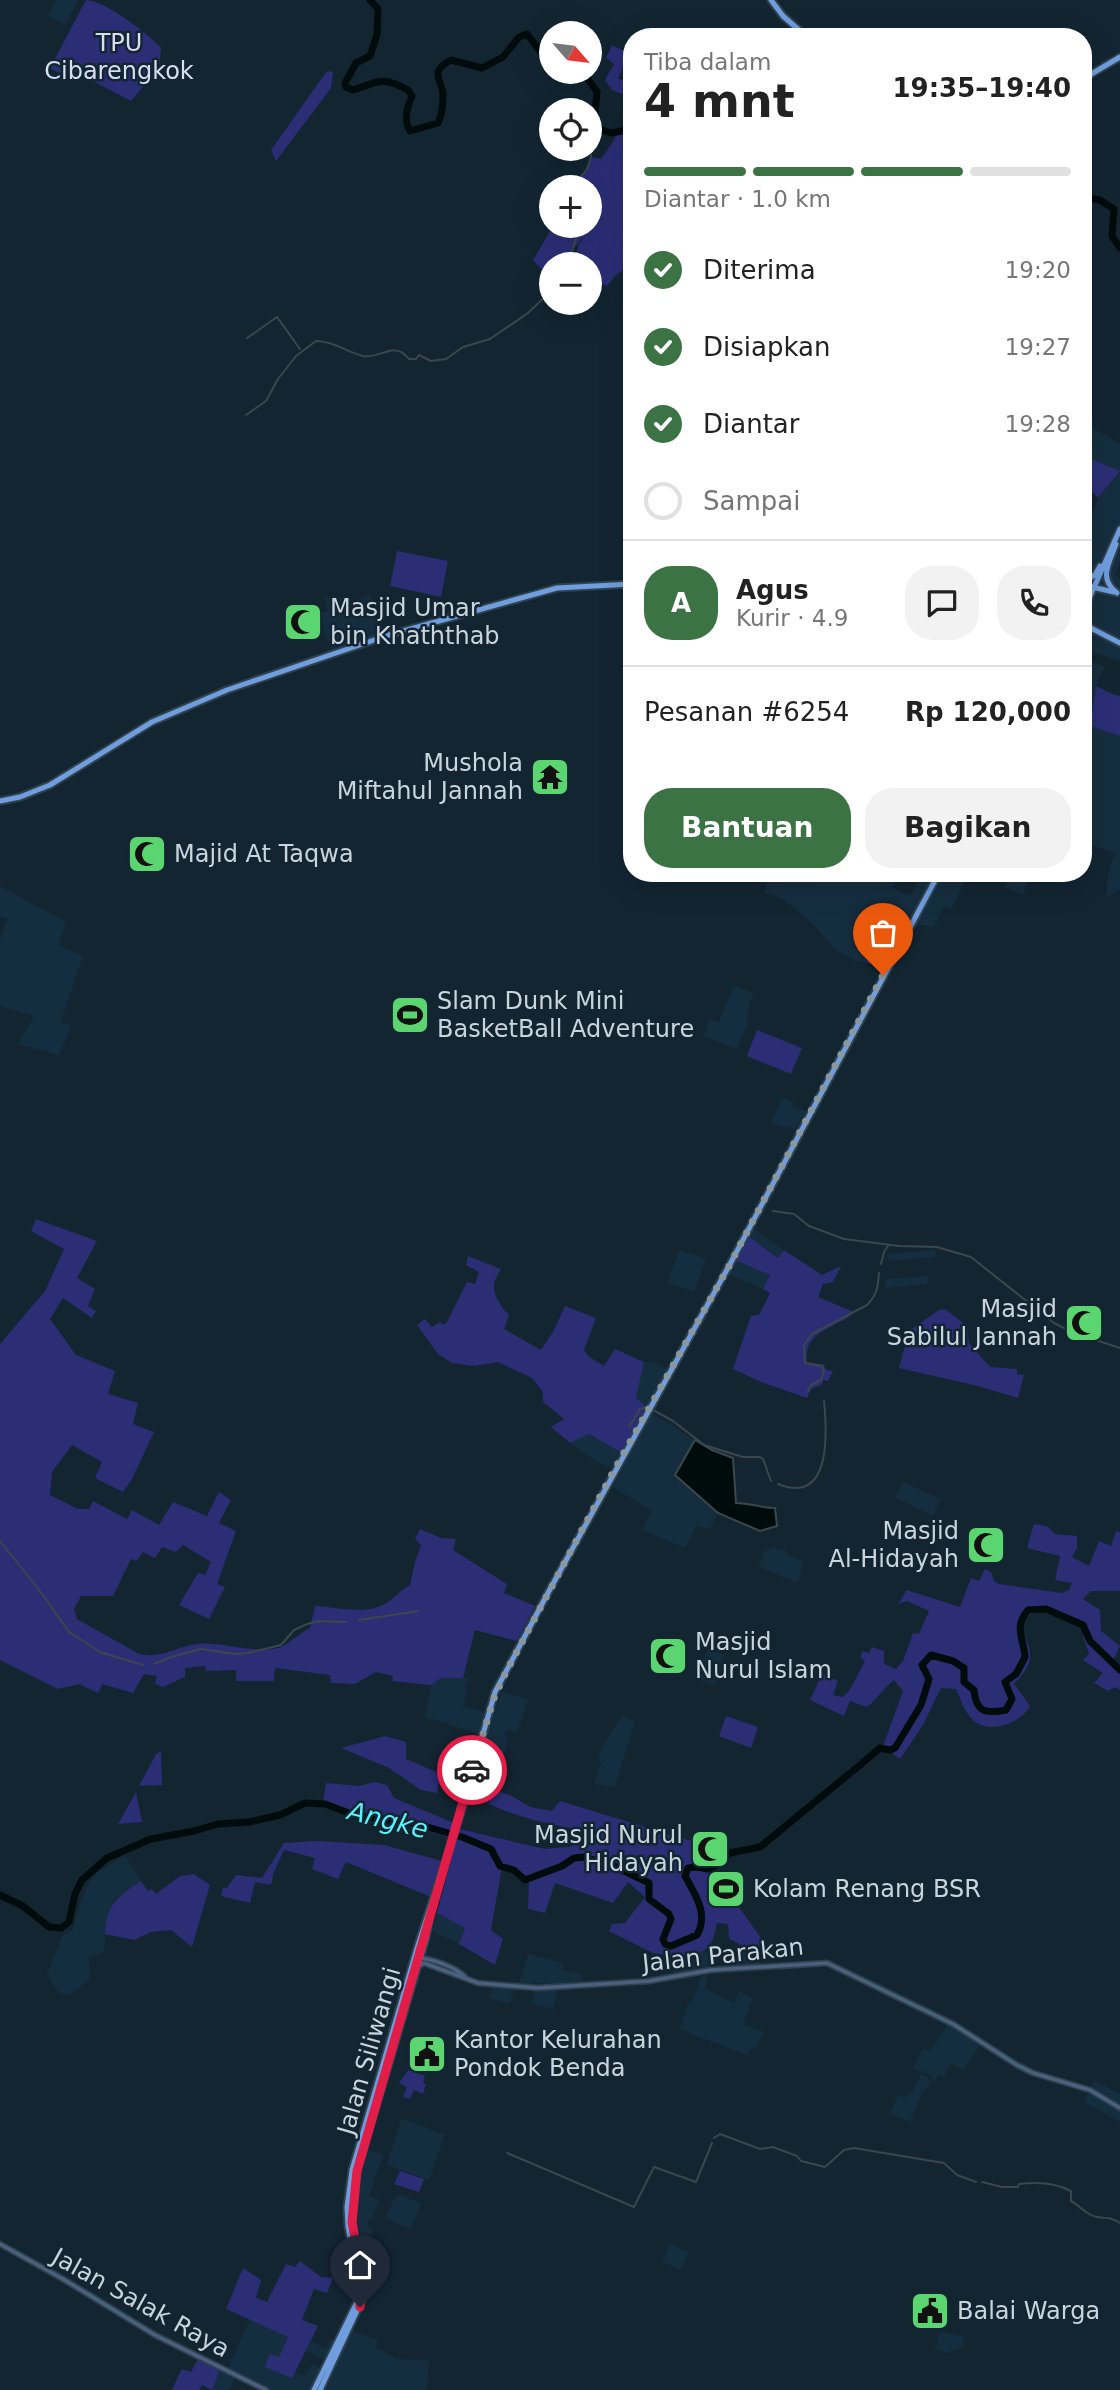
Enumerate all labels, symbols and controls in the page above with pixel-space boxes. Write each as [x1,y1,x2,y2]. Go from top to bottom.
north arrow [539,21,602,84]
map controls [539,21,602,315]
park label: TPU Cibarengkok [44,29,194,85]
text: Tiba dalam [644,49,771,75]
text: 19:35–19:40 [892,73,1071,103]
text: 4 mnt [644,74,795,128]
button: locate [539,98,602,161]
button: + [539,175,602,238]
text: Diantar · 1.0 km [644,186,831,212]
icon: check [644,251,682,289]
button: − [539,252,602,315]
text: Diterima [703,255,816,285]
text: 19:20 [1005,257,1071,283]
icon: check [644,328,682,366]
text: Disiapkan [703,332,830,362]
text: 19:27 [1005,334,1071,360]
icon: check [644,405,682,443]
text: Diantar [703,409,799,439]
text: 19:28 [1005,411,1071,437]
text: Sampai [703,486,800,516]
button: chat [905,566,979,640]
button: phone [997,566,1071,640]
text: Agus [736,575,809,605]
text: A [671,588,691,618]
place label: Masjid Umar bin Khaththab [330,594,500,650]
mosque icon: Masjid Umar bin Khaththab [282,601,324,643]
text: Kurir · 4.9 [736,605,848,631]
text: Pesanan #6254 [644,697,849,727]
text: Rp 120,000 [905,697,1071,727]
place label: Mushola Miftahul Jannah [337,749,523,805]
temple icon: Mushola Miftahul Jannah [529,756,571,798]
button: Bantuan [644,788,851,868]
button: Bagikan [865,788,1071,868]
mosque icon: Majid At Taqwa [126,833,168,875]
place label: Majid At Taqwa [174,840,354,868]
pin [853,903,913,975]
icon: bag [864,914,902,952]
place label: Slam Dunk Mini BasketBall Adventure [437,987,694,1043]
sports icon: Slam Dunk Mini BasketBall Adventure [389,994,431,1036]
place label: Masjid Sabilul Jannah [887,1295,1057,1351]
mosque icon: Masjid Sabilul Jannah [1063,1302,1105,1344]
place label: Masjid Al-Hidayah [828,1517,959,1573]
mosque icon: Masjid Al-Hidayah [965,1524,1007,1566]
place label: Masjid Nurul Islam [695,1628,832,1684]
mosque icon: Masjid Nurul Islam [647,1635,689,1677]
courier [437,1735,507,1805]
icon: car [453,1751,491,1789]
water label: Angke [343,1795,431,1844]
place label: Masjid Nurul Hidayah [534,1821,683,1877]
mosque icon: Masjid Nurul Hidayah [689,1828,731,1870]
sports icon: Kolam Renang BSR [705,1868,747,1910]
place label: Kolam Renang BSR [753,1875,981,1903]
street label: Jalan Parakan [639,1933,805,1978]
street label: Jalan Siliwangi [331,1964,406,2140]
place label: Kantor Kelurahan Pondok Benda [454,2026,662,2082]
public building icon: Kantor Kelurahan Pondok Benda [406,2033,448,2075]
pin [330,2235,390,2307]
street label: Jalan Salak Raya [46,2242,235,2363]
icon: home [341,2246,379,2284]
public building icon: Balai Warga [909,2290,951,2332]
place label: Balai Warga [957,2297,1100,2325]

